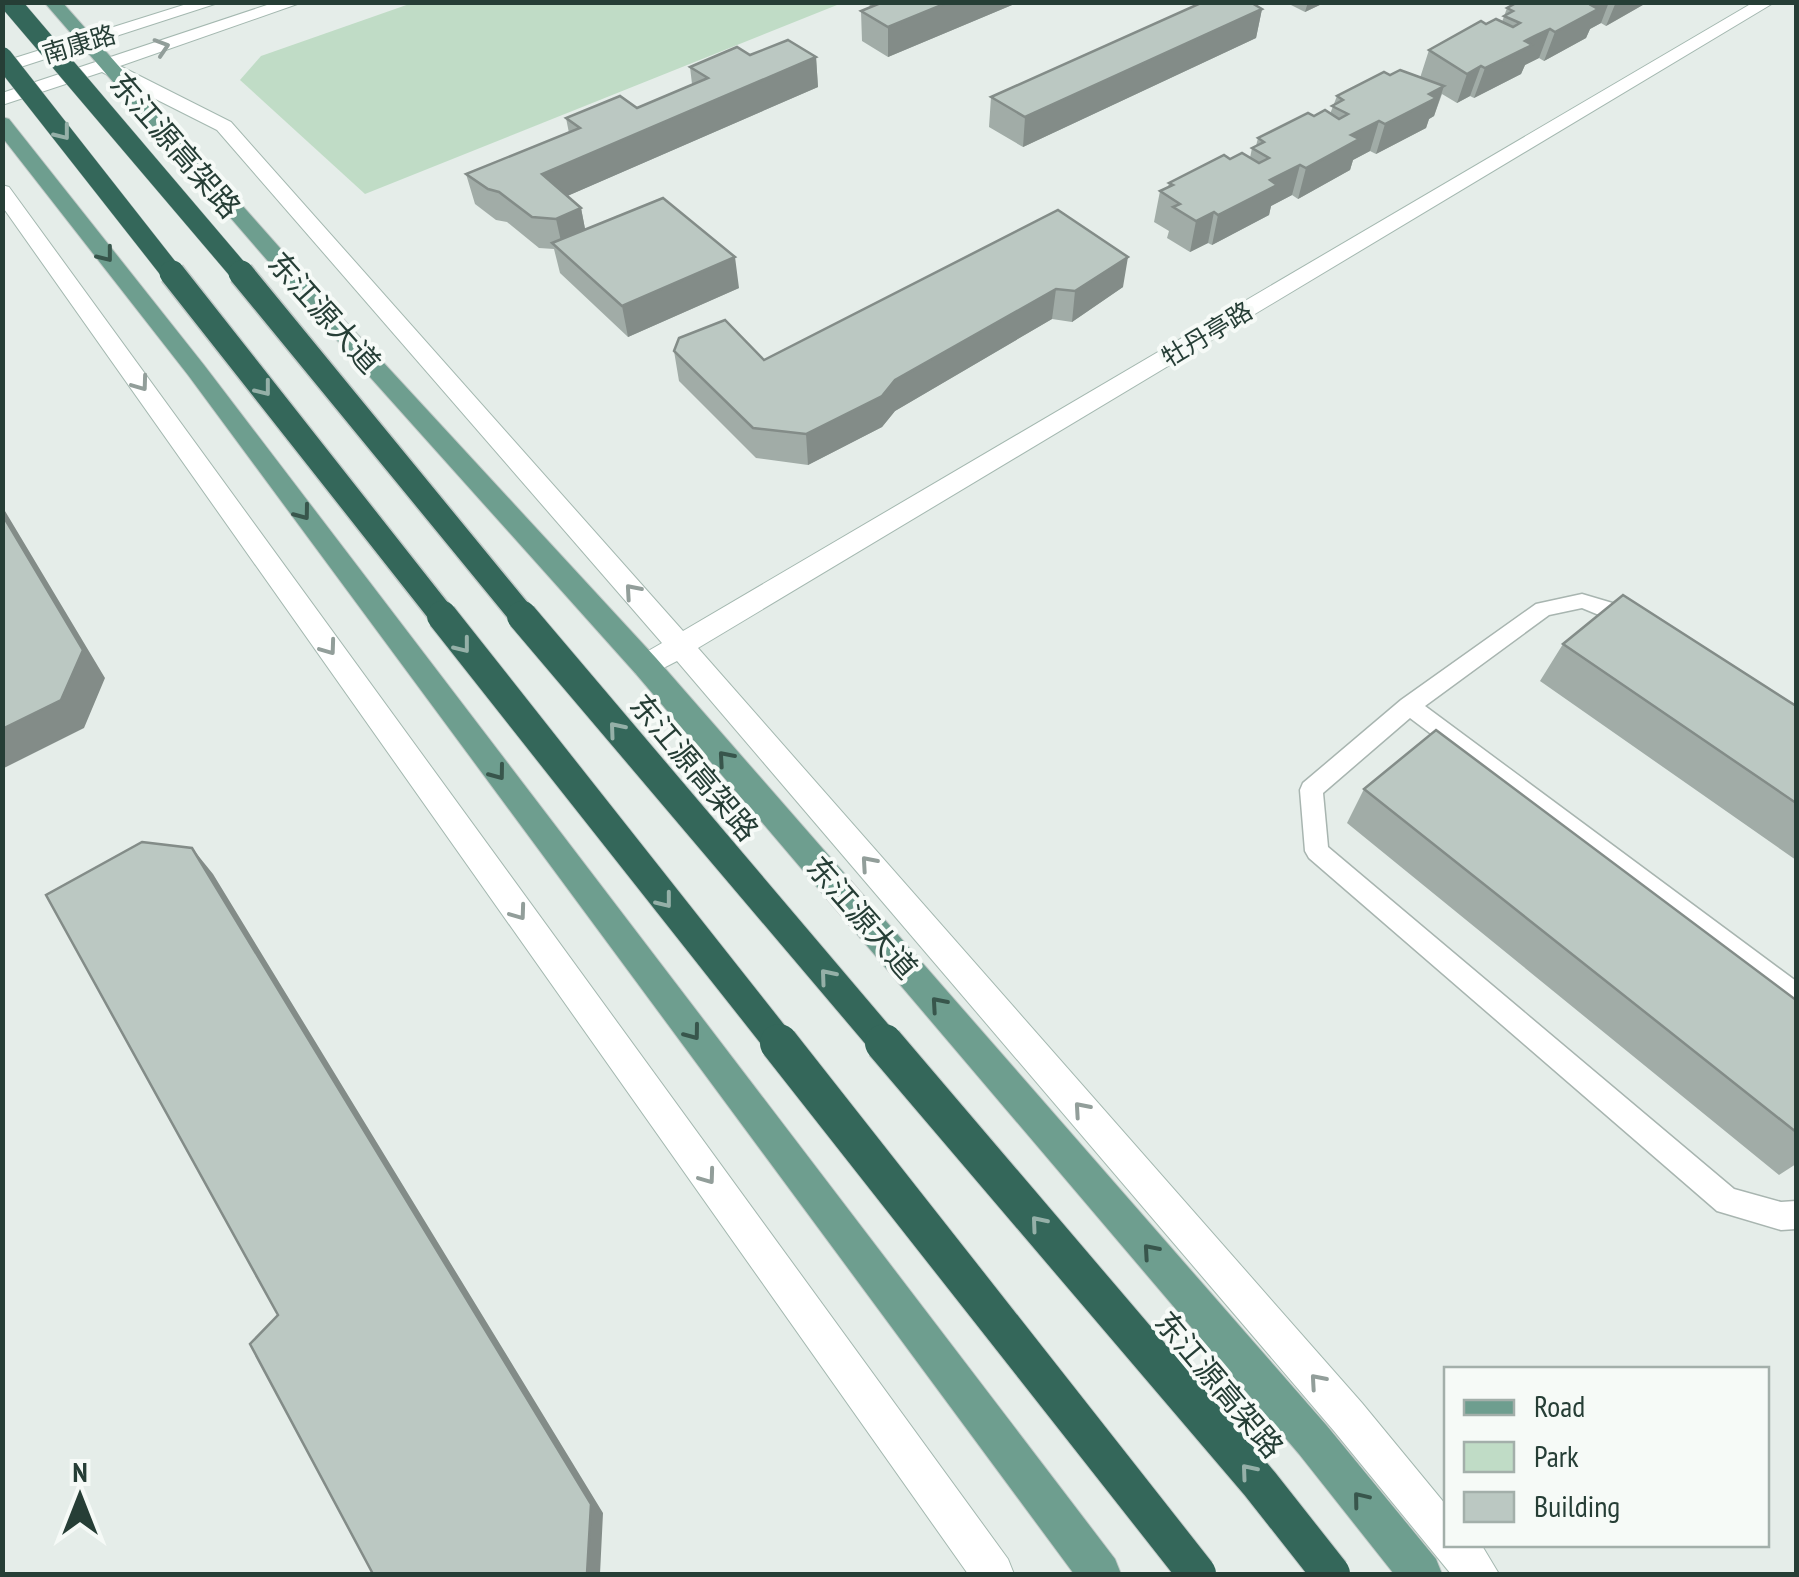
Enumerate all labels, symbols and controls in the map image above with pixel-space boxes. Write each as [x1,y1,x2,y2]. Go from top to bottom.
street label: 南康路 [38,18,120,70]
one-way arrow [152,38,169,58]
street label: 东江源高架路 [102,64,250,226]
one-way arrow [51,122,69,140]
street label: 东江源大道 [260,243,390,381]
one-way arrow [94,244,112,262]
street label: 牡丹亭路 [1156,295,1258,373]
one-way arrow [129,373,146,391]
one-way arrow [252,378,270,396]
one-way arrow [292,502,309,520]
one-way arrow [626,585,644,603]
one-way arrow [452,634,469,652]
one-way arrow [317,637,336,656]
street label: 东江源高架路 [622,686,768,848]
one-way arrow [610,722,628,740]
one-way arrow [719,751,737,770]
one-way arrow [487,762,504,780]
street label: 东江源大道 [799,848,927,986]
one-way arrow [862,857,880,875]
one-way arrow [653,889,671,907]
one-way arrow [506,901,525,920]
one-way arrow [821,969,839,987]
one-way arrow [931,998,949,1016]
one-way arrow [682,1022,699,1040]
one-way arrow [1075,1102,1093,1121]
one-way arrow [696,1166,714,1184]
one-way arrow [1031,1217,1049,1235]
one-way arrow [1143,1244,1161,1262]
street label: 东江源高架路 [1147,1303,1293,1465]
legend [1444,1367,1769,1547]
one-way arrow [1310,1375,1328,1393]
text: Road [1534,1386,1585,1425]
text: Park [1534,1436,1579,1475]
north arrow [30,1447,130,1547]
text: N [72,1453,88,1490]
one-way arrow [1242,1464,1260,1483]
text: Building [1534,1486,1620,1525]
one-way arrow [1354,1492,1372,1510]

